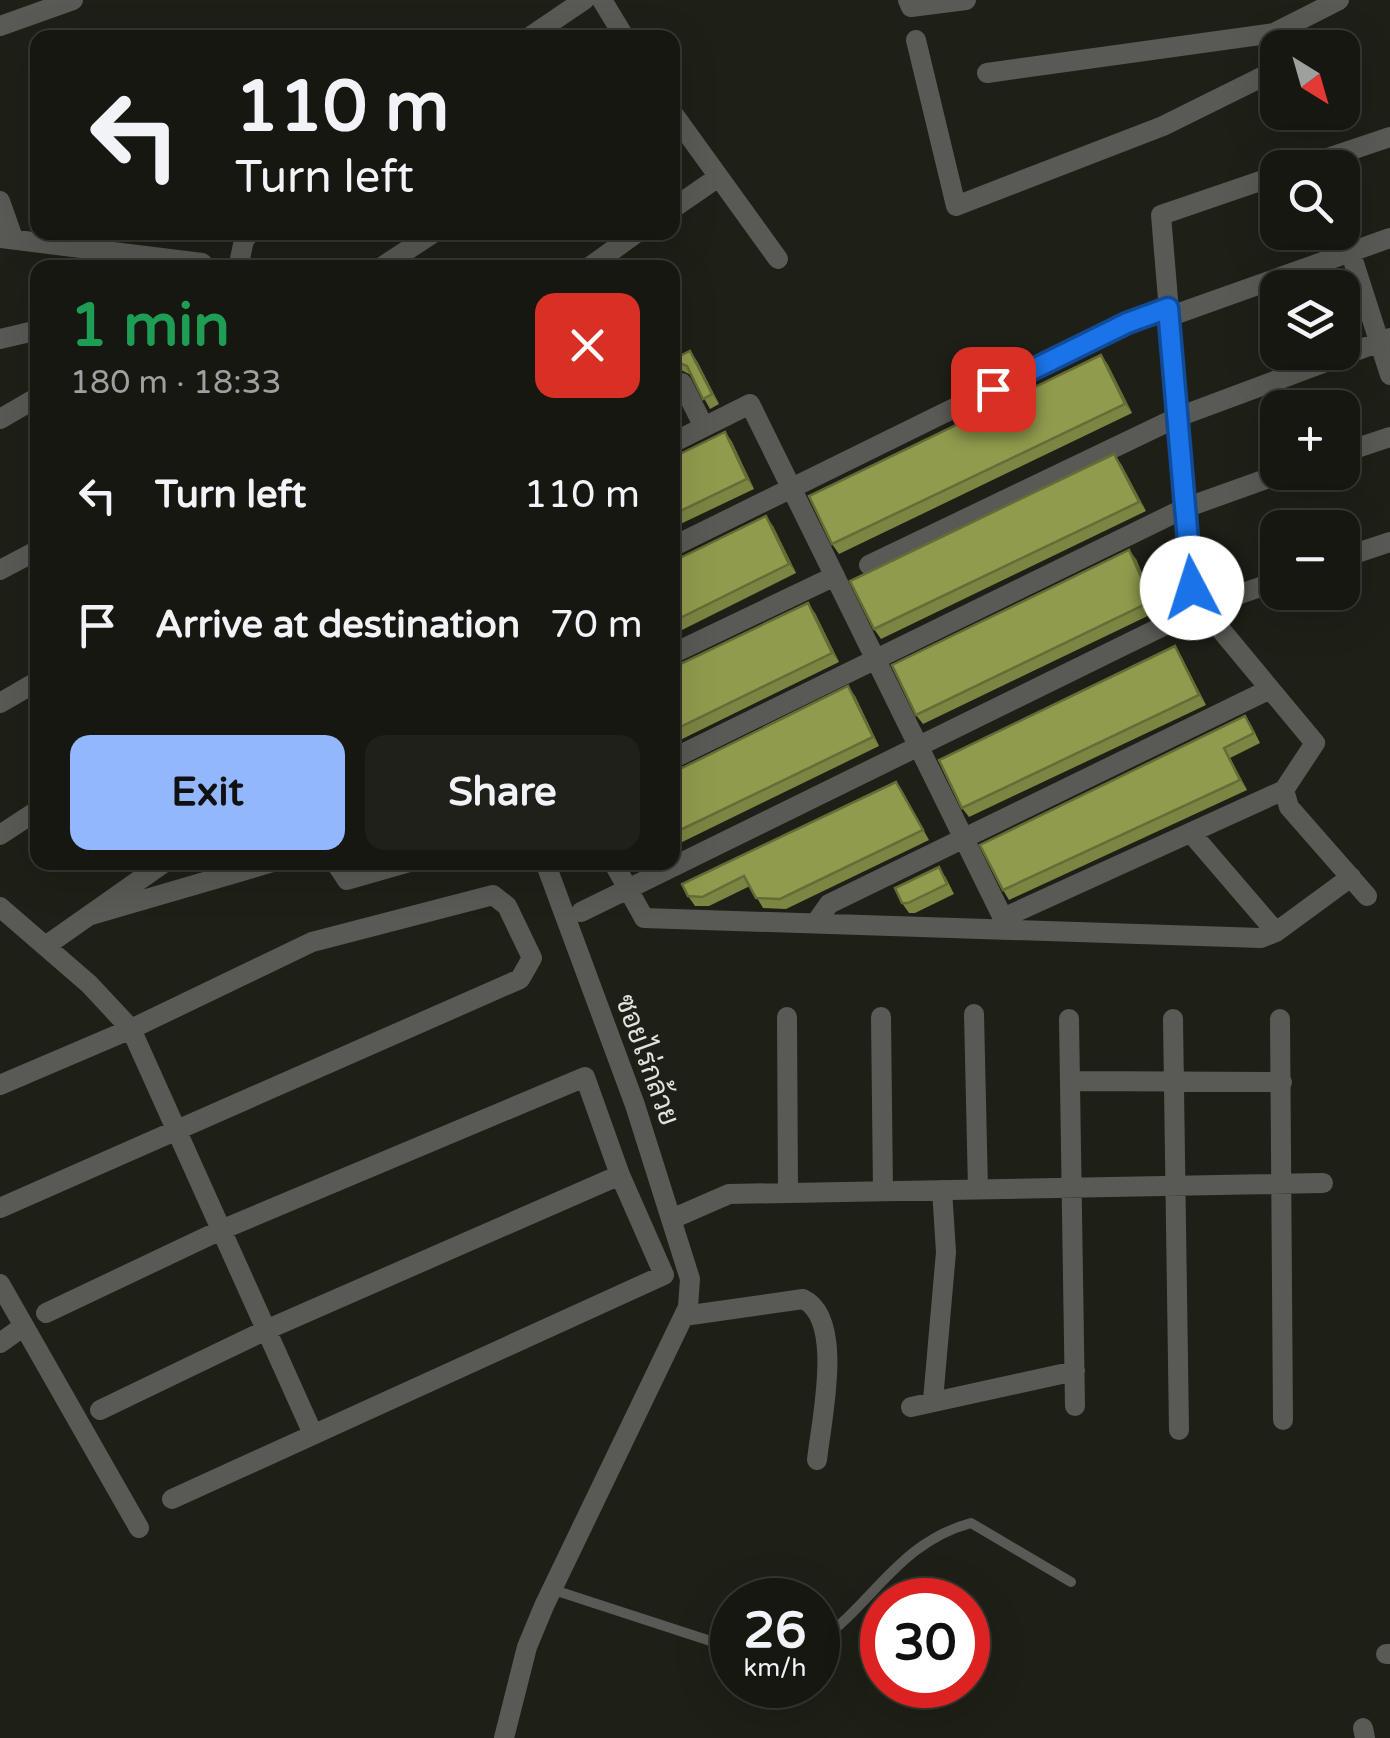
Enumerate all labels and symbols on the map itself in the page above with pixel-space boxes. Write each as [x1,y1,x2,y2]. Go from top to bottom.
north arrow [1260,30,1360,130]
pin [951,347,1036,432]
position arrow [1140,536,1244,640]
street label: ซอยไร่กล้วย [608,989,689,1130]
speed limit sign: 30 [860,1578,990,1708]

